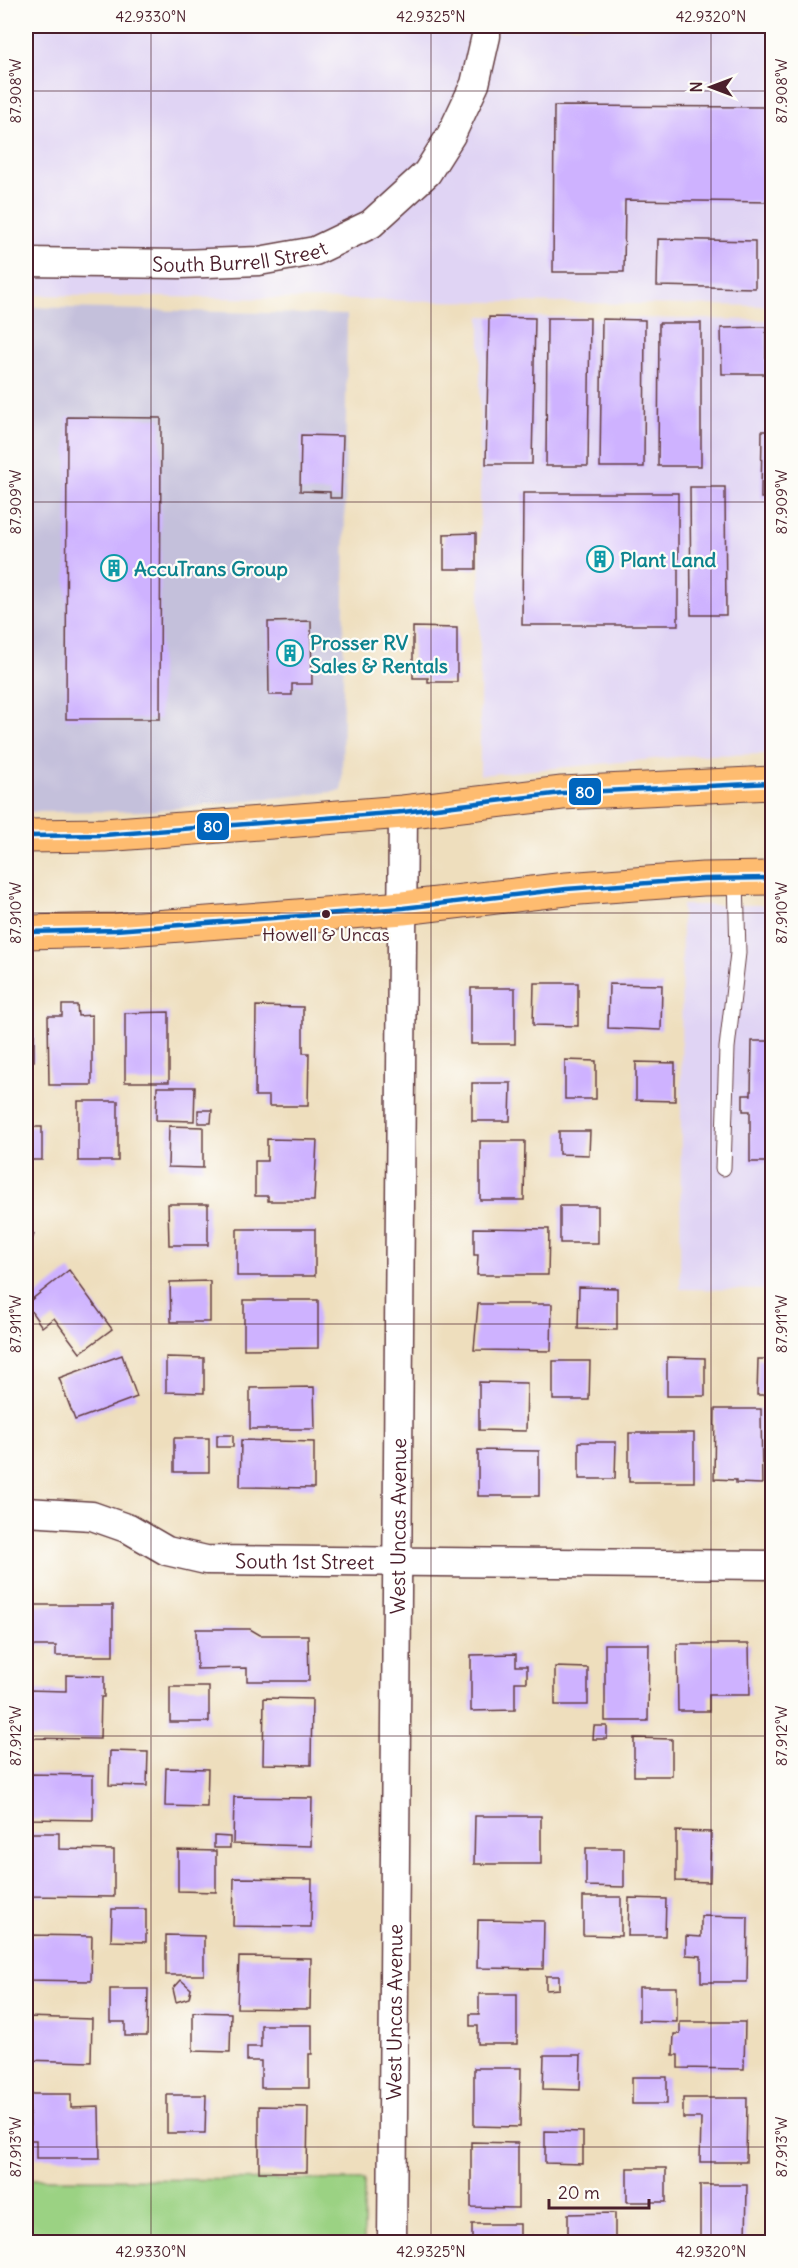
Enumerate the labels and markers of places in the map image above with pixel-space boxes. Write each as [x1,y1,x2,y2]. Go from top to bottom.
building icon: Plant Land [585,544,615,574]
place label: Plant Land [620,547,717,572]
building icon: AccuTrans Group [99,553,129,583]
place label: AccuTrans Group [134,556,288,581]
place label: Prosser RV Sales & Rentals [310,630,448,678]
building icon: Prosser RV Sales & Rentals [275,638,305,668]
marker: Howell & Uncas [320,908,332,920]
place label: Howell & Uncas [262,923,390,946]

